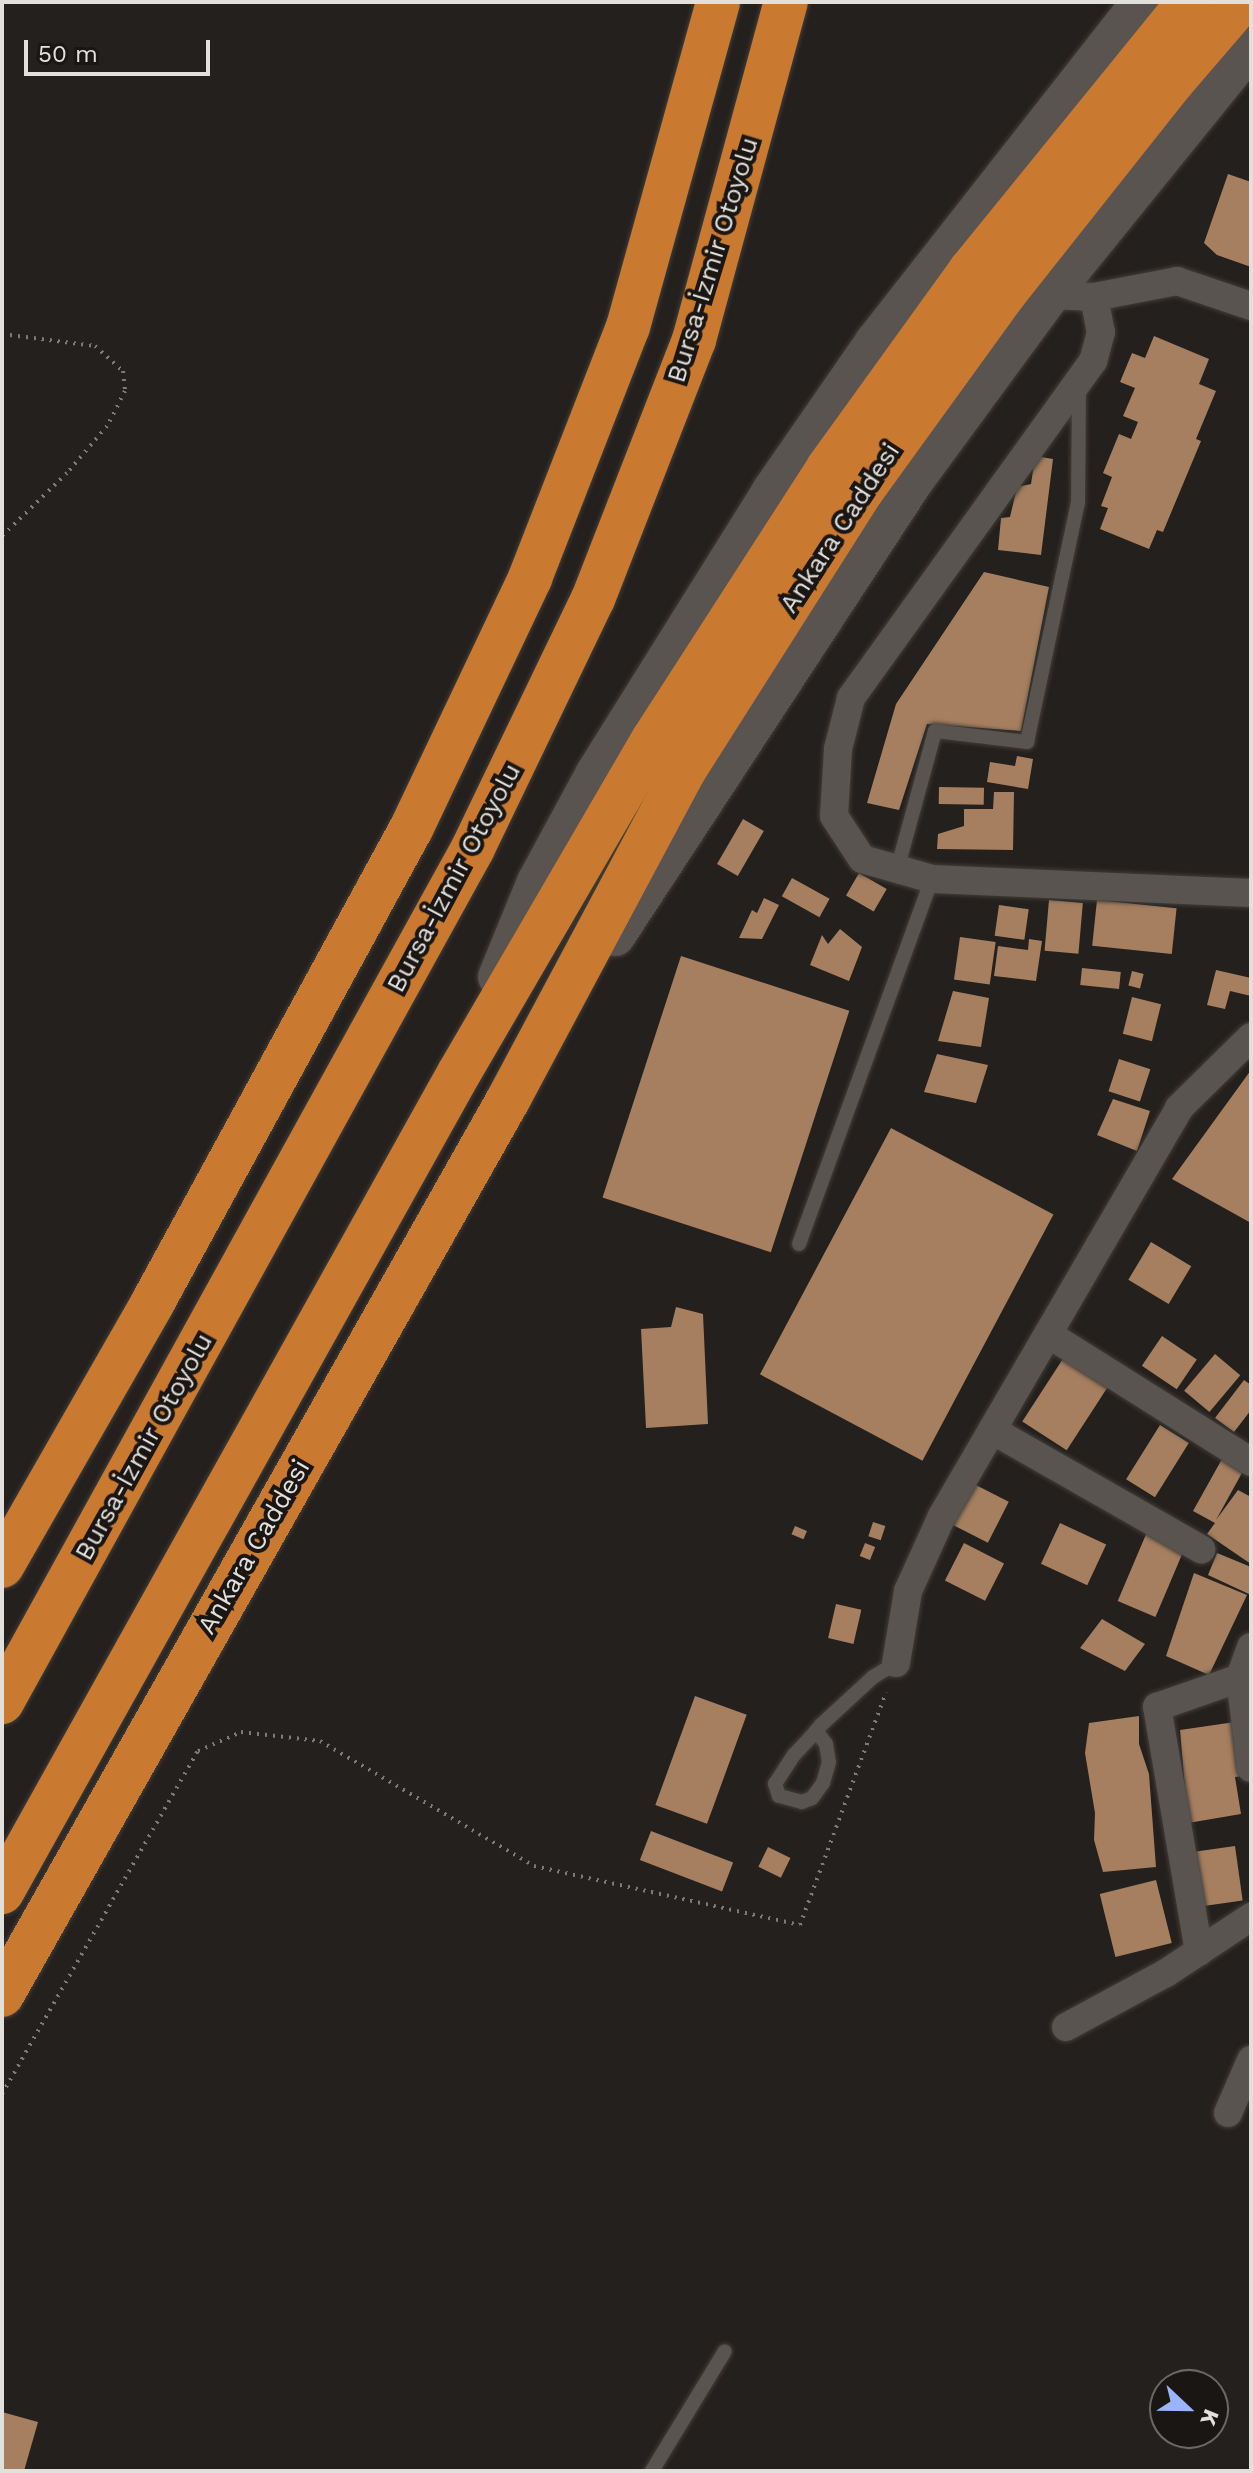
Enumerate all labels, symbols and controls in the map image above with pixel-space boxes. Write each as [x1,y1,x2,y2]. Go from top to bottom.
scale bar [28,24,214,74]
text: 50 m [38,40,98,68]
street label: Bursa-İzmir Otoyolu [661,133,765,387]
street label: Ankara Caddesi [773,437,907,619]
street label: Bursa-İzmir Otoyolu [380,758,528,998]
street label: Bursa-İzmir Otoyolu [68,1328,220,1566]
street label: Ankara Caddesi [191,1454,317,1640]
north arrow [1149,2369,1229,2449]
text: K [1195,2406,1224,2429]

